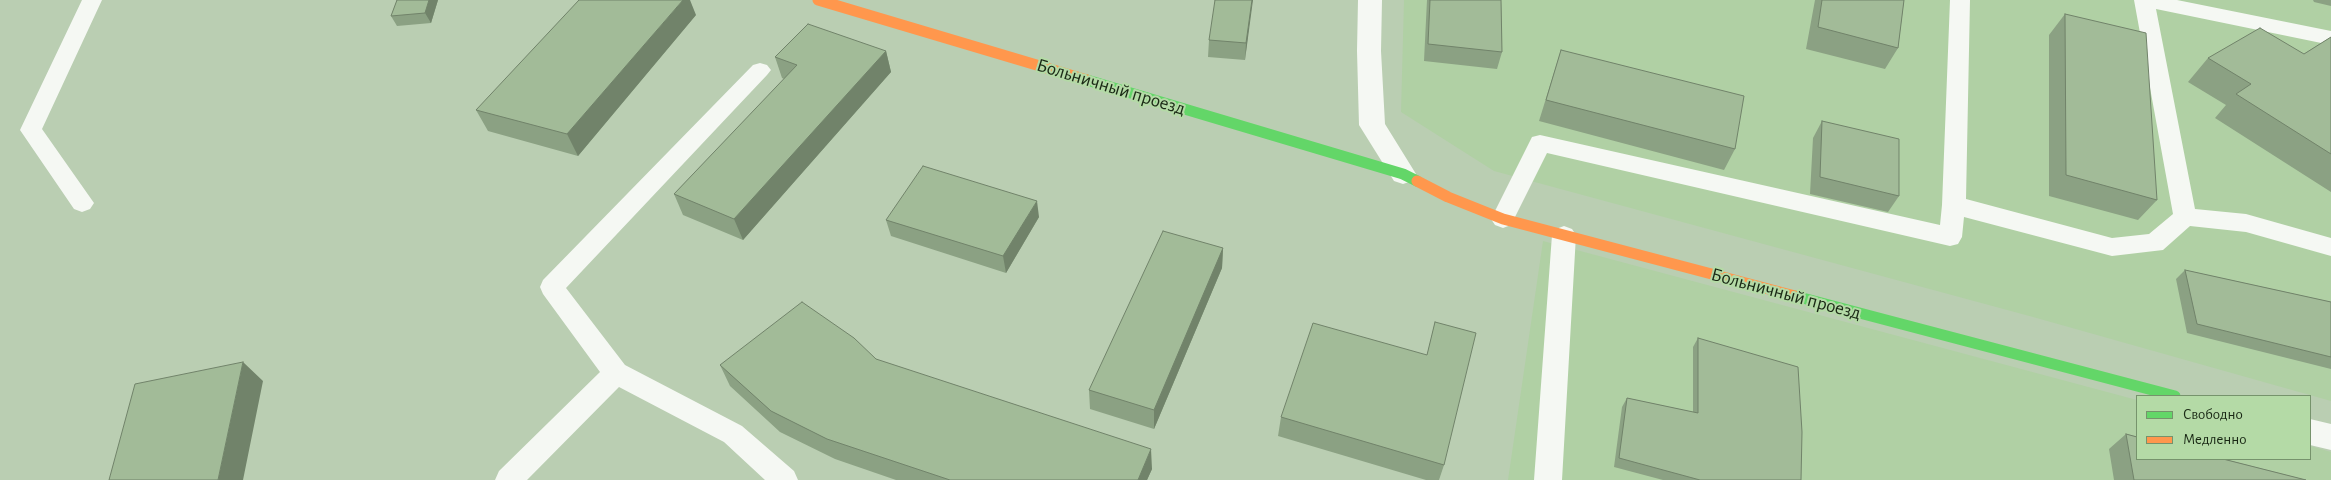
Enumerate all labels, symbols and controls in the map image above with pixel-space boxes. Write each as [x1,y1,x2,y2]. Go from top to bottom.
street label: Больничный проезд [1034,54,1188,120]
street label: Больничный проезд [1708,263,1864,325]
legend [2136,395,2311,460]
text: Свободно [2183,407,2243,422]
text: Медленно [2183,432,2247,447]

